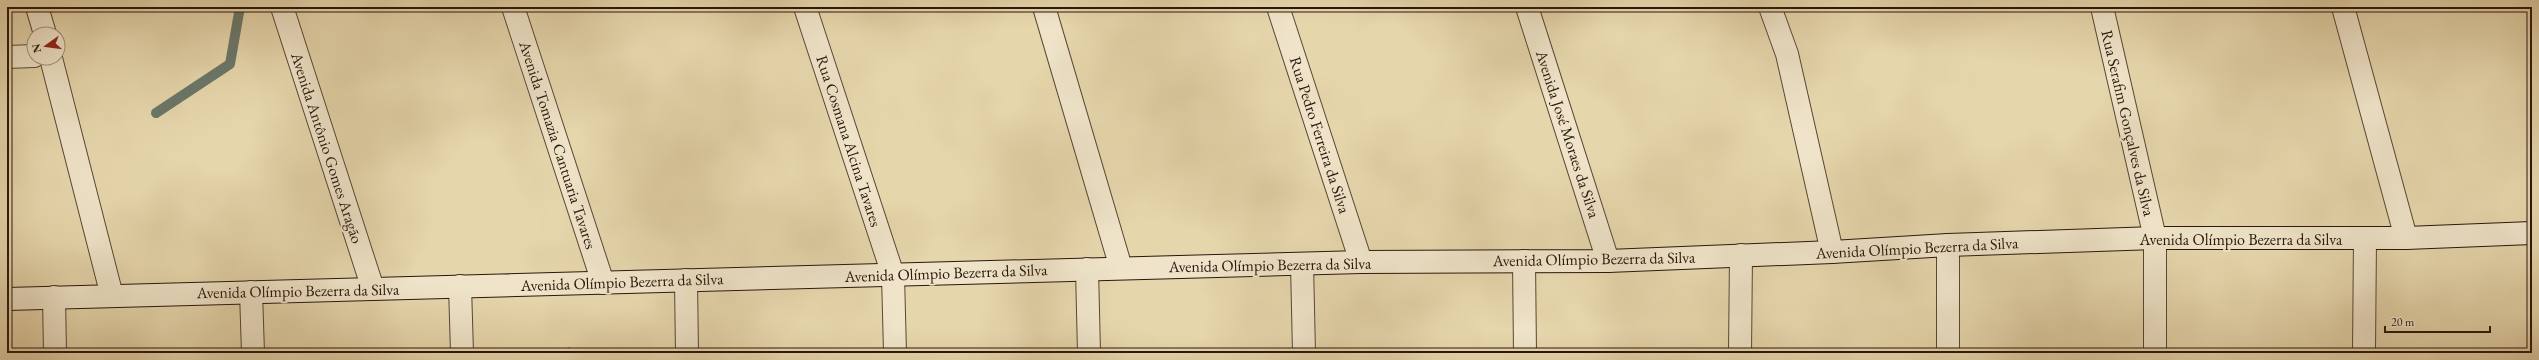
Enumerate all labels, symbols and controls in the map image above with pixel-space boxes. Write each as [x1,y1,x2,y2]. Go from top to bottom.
north arrow [26,26,66,66]
street label: Rua Serafim Gonçalves da Silva [2096,28,2160,219]
street label: Avenida Tomazia Cantuaria Tavares [514,37,602,252]
text: N [28,42,44,54]
street label: Avenida José Moraes da Silva [1531,46,1605,221]
street label: Avenida Antônio Gomes Aragão [286,49,368,246]
street label: Rua Cosmana Alcina Tavares [811,53,887,229]
street label: Rua Pedro Ferreira da Silva [1285,54,1355,217]
street label: Avenida Olímpio Bezerra da Silva [2139,229,2343,250]
street label: Avenida Olímpio Bezerra da Silva [1814,232,2019,264]
street label: Avenida Olímpio Bezerra da Silva [1491,247,1696,271]
street label: Avenida Olímpio Bezerra da Silva [1167,253,1372,277]
street label: Avenida Olímpio Bezerra da Silva [843,259,1048,287]
street label: Avenida Olímpio Bezerra da Silva [519,268,724,296]
street label: Avenida Olímpio Bezerra da Silva [195,279,400,303]
scale bar [2385,308,2490,334]
text: 20 m [2391,314,2415,330]

